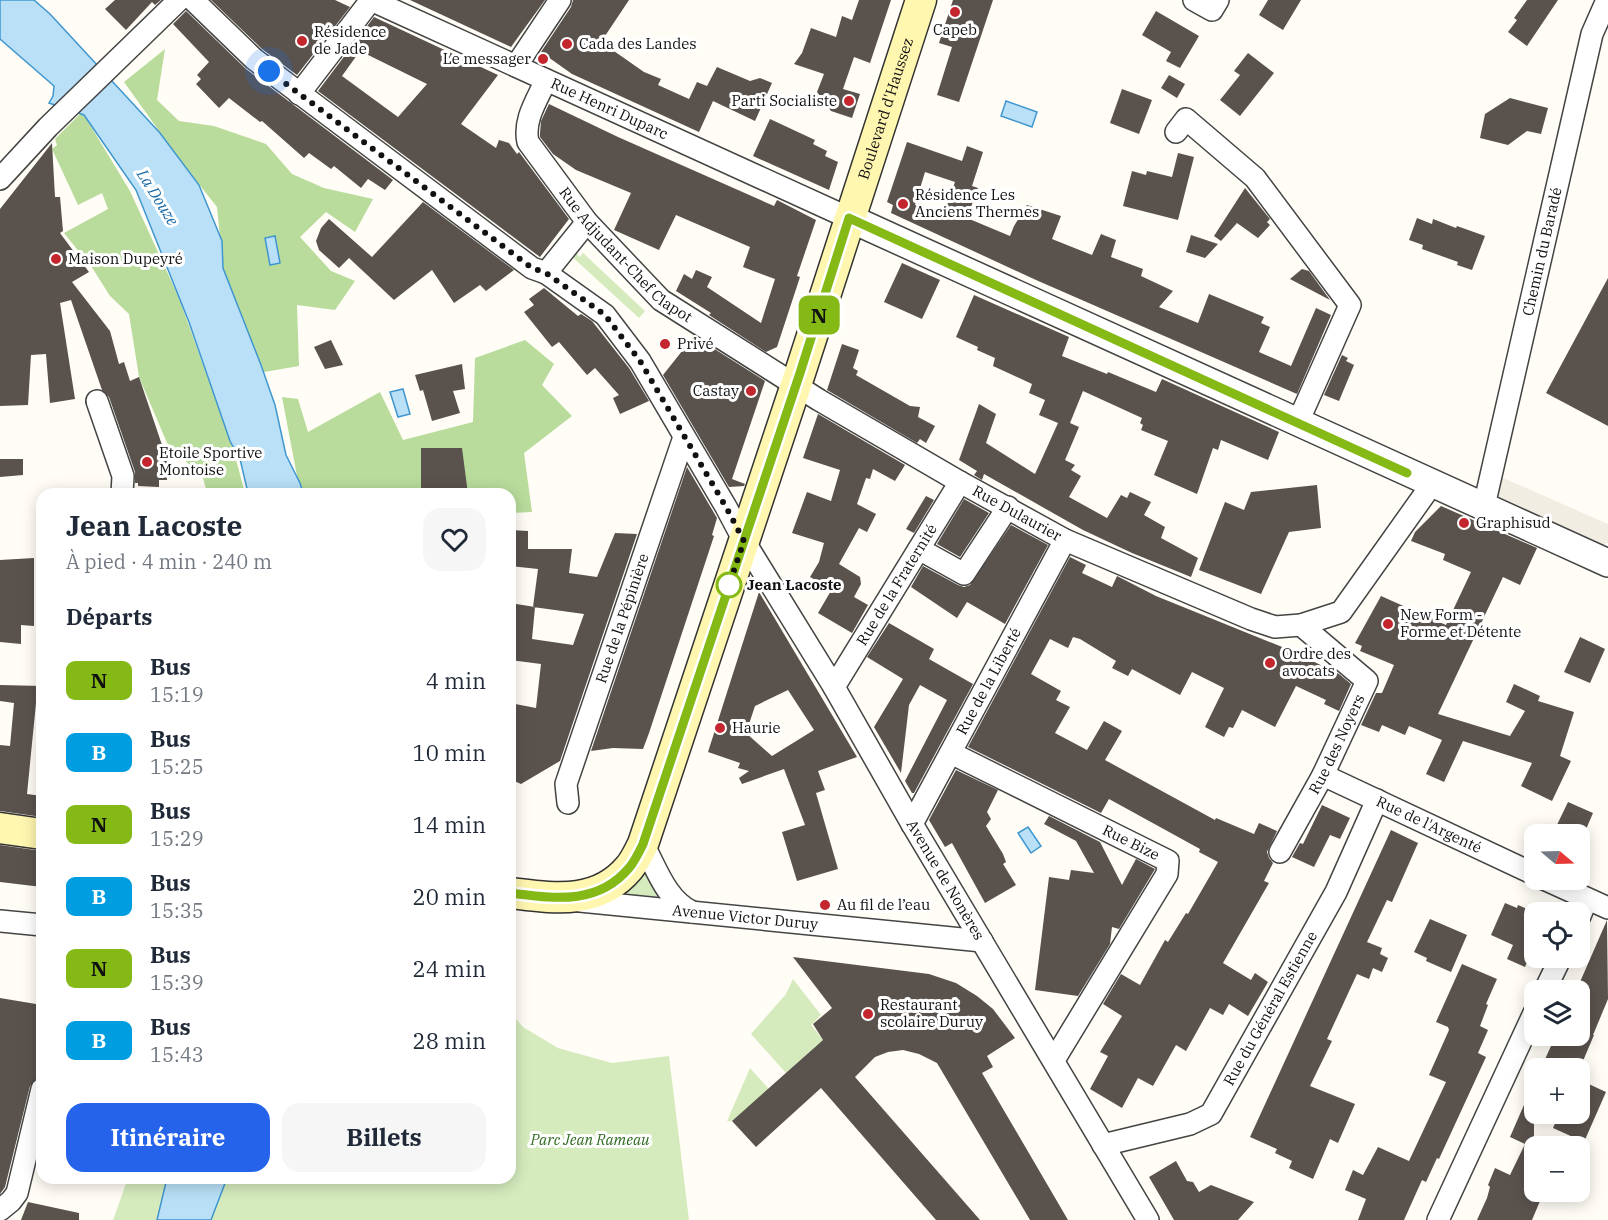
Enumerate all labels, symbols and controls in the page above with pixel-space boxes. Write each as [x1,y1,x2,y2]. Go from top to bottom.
marker: Capeb [948,5,962,19]
place label: Capeb [933,20,977,39]
place label: Résidence de Jade [314,22,386,58]
marker: Résidence de Jade [295,34,309,48]
place label: Cada des Landes [579,34,697,53]
street label: Boulevard d'Haussez [853,35,917,182]
marker: Cada des Landes [560,37,574,51]
place label: Le messager [443,49,531,68]
marker: Le messager [536,52,550,66]
your location [254,56,284,86]
street label: Rue Henri Duparc [548,73,672,143]
place label: Parti Socialiste [732,91,837,110]
marker: Parti Socialiste [842,94,856,108]
water label: La Douze [132,164,183,229]
street label: Rue Adjudant-Chef Clapot [555,183,696,326]
place label: Résidence Les Anciens Thermes [915,185,1039,221]
street label: Chemin du Baradé [1518,185,1566,318]
marker: Résidence Les Anciens Thermes [896,197,910,211]
place label: Maison Dupeyré [68,249,183,268]
marker: Maison Dupeyré [49,252,63,266]
line badge: N [800,296,838,334]
text: N [811,301,827,329]
place label: Privé [677,334,714,353]
marker: Privé [658,337,672,351]
place label: Castay [693,381,739,400]
marker: Castay [744,384,758,398]
place label: Etoile Sportive Montoise [159,443,262,479]
marker: Etoile Sportive Montoise [140,455,154,469]
street label: Rue Dulaurier [969,481,1065,545]
text: Jean Lacoste [66,507,242,544]
button: heart [423,508,486,571]
place label: Graphisud [1476,513,1551,532]
marker: Graphisud [1457,516,1471,530]
street label: Rue de la Fraternité [852,520,941,649]
text: À pied · 4 min · 240 m [66,548,272,575]
street label: Rue de la Pépinière [591,551,653,686]
marker: Jean Lacoste [716,572,742,598]
place label: Jean Lacoste [747,575,841,594]
text: Départs [66,602,152,631]
place label: New Form - Forme et Détente [1400,605,1521,641]
marker: New Form - Forme et Détente [1381,617,1395,631]
street label: Rue de la Liberté [952,624,1025,738]
place label: Ordre des avocats [1282,644,1351,680]
text: Bus [150,652,191,681]
marker: Ordre des avocats [1263,656,1277,670]
text: N [91,666,107,694]
text: 4 min [426,666,486,695]
text: 15:19 [150,681,204,708]
street label: Rue des Noyers [1304,691,1369,797]
place label: Haurie [732,718,781,737]
marker: Haurie [713,721,727,735]
text: Bus [150,724,191,753]
text: B [92,738,106,766]
text: 10 min [413,738,486,767]
text: 15:25 [150,753,204,780]
street label: Rue de l'Argenté [1373,791,1485,857]
text: Bus [150,796,191,825]
text: N [91,810,107,838]
text: 14 min [413,810,486,839]
street label: Avenue de Nonères [903,816,989,943]
street label: Rue Bize [1100,820,1163,864]
north arrow [1524,824,1590,890]
map controls [1524,824,1590,1202]
text: 15:29 [150,825,204,852]
text: Bus [150,868,191,897]
text: B [92,882,106,910]
text: 20 min [413,882,486,911]
place label: Au fil de l’eau [837,895,930,914]
text: 15:35 [150,897,204,924]
marker: Au fil de l’eau [818,898,832,912]
street label: Avenue Victor Duruy [671,900,819,934]
button: locate [1524,902,1590,968]
street label: Rue du Général Estienne [1219,928,1321,1089]
text: Bus [150,940,191,969]
text: N [91,954,107,982]
text: 24 min [413,954,486,983]
text: 15:39 [150,969,204,996]
button: layers [1524,980,1590,1046]
place label: Restaurant scolaire Duruy [880,995,983,1031]
marker: Restaurant scolaire Duruy [861,1007,875,1021]
text: Bus [150,1012,191,1041]
text: B [92,1026,106,1054]
text: 28 min [413,1026,486,1055]
text: 15:43 [150,1041,204,1068]
button: + [1524,1058,1590,1124]
button: Itinéraire [66,1103,270,1172]
button: Billets [282,1103,486,1172]
park label: Parc Jean Rameau [529,1130,650,1149]
button: − [1524,1136,1590,1202]

